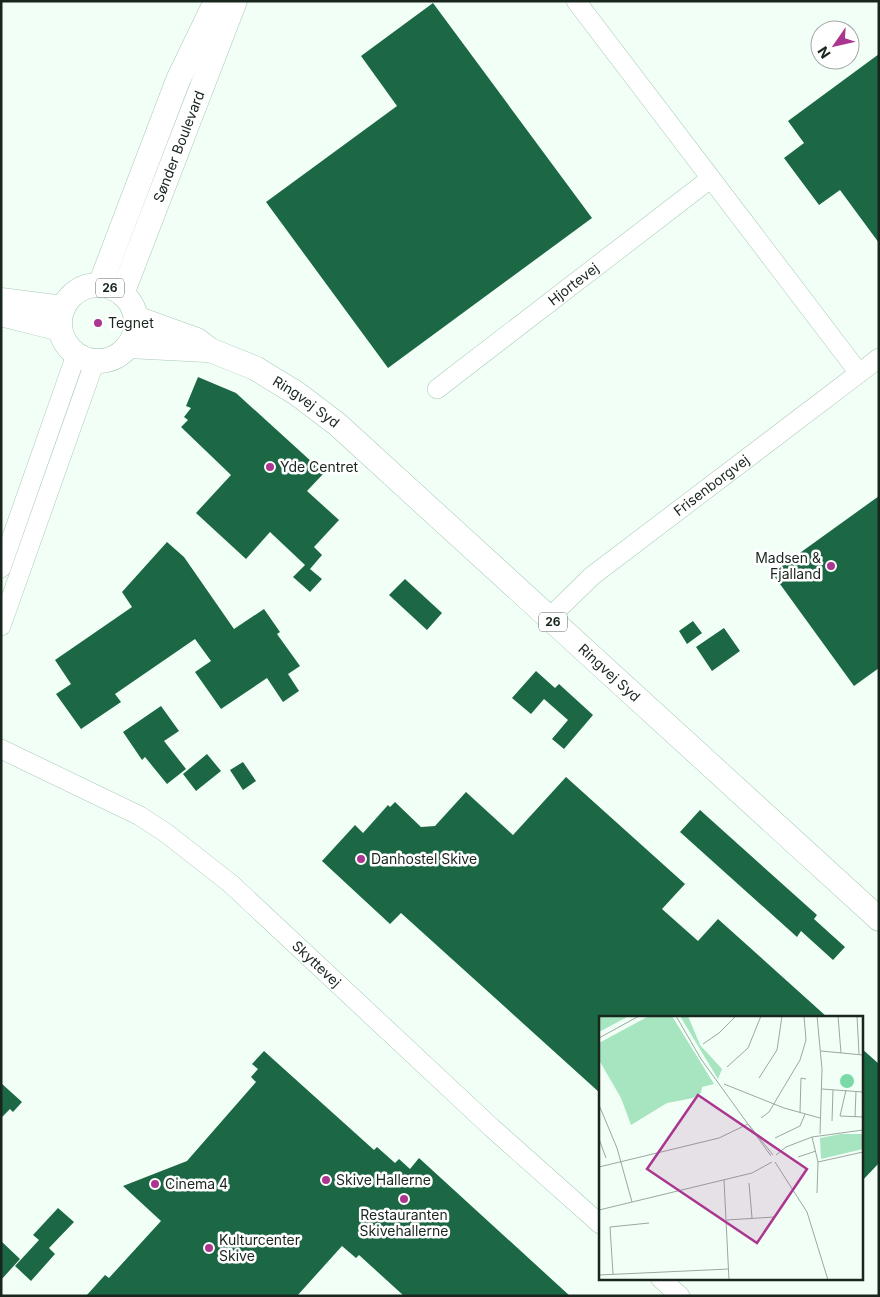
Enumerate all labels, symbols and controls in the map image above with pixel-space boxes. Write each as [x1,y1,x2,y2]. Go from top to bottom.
north arrow [810,20,860,70]
text: N [814,43,834,62]
street label: Sønder Boulevard [149,88,208,205]
street label: Hjortevej [544,259,602,309]
road number: 26 [96,278,124,298]
place label: Tegnet [108,314,154,331]
marker: Tegnet [92,317,104,329]
street label: Ringvej Syd [270,372,343,431]
street label: Frisenborgvej [670,451,752,519]
place label: Yde Centret [280,458,359,475]
marker: Yde Centret [264,461,276,473]
place label: Madsen & Fjalland [755,549,821,582]
marker: Madsen & Fjalland [825,560,837,572]
road number: 26 [539,612,567,632]
street label: Ringvej Syd [575,640,644,705]
place label: Danhostel Skive [371,850,477,867]
marker: Danhostel Skive [355,853,367,865]
street label: Skyttevej [289,937,345,990]
inset map [599,1016,862,1280]
place label: Skive Hallerne [336,1171,431,1188]
marker: Skive Hallerne [320,1174,332,1186]
place label: Cinema 4 [165,1175,228,1192]
marker: Cinema 4 [149,1178,161,1190]
marker: Restauranten Skivehallerne [398,1193,410,1205]
place label: Restauranten Skivehallerne [360,1206,448,1239]
place label: Kulturcenter Skive [219,1231,300,1264]
marker: Kulturcenter Skive [203,1242,215,1254]

